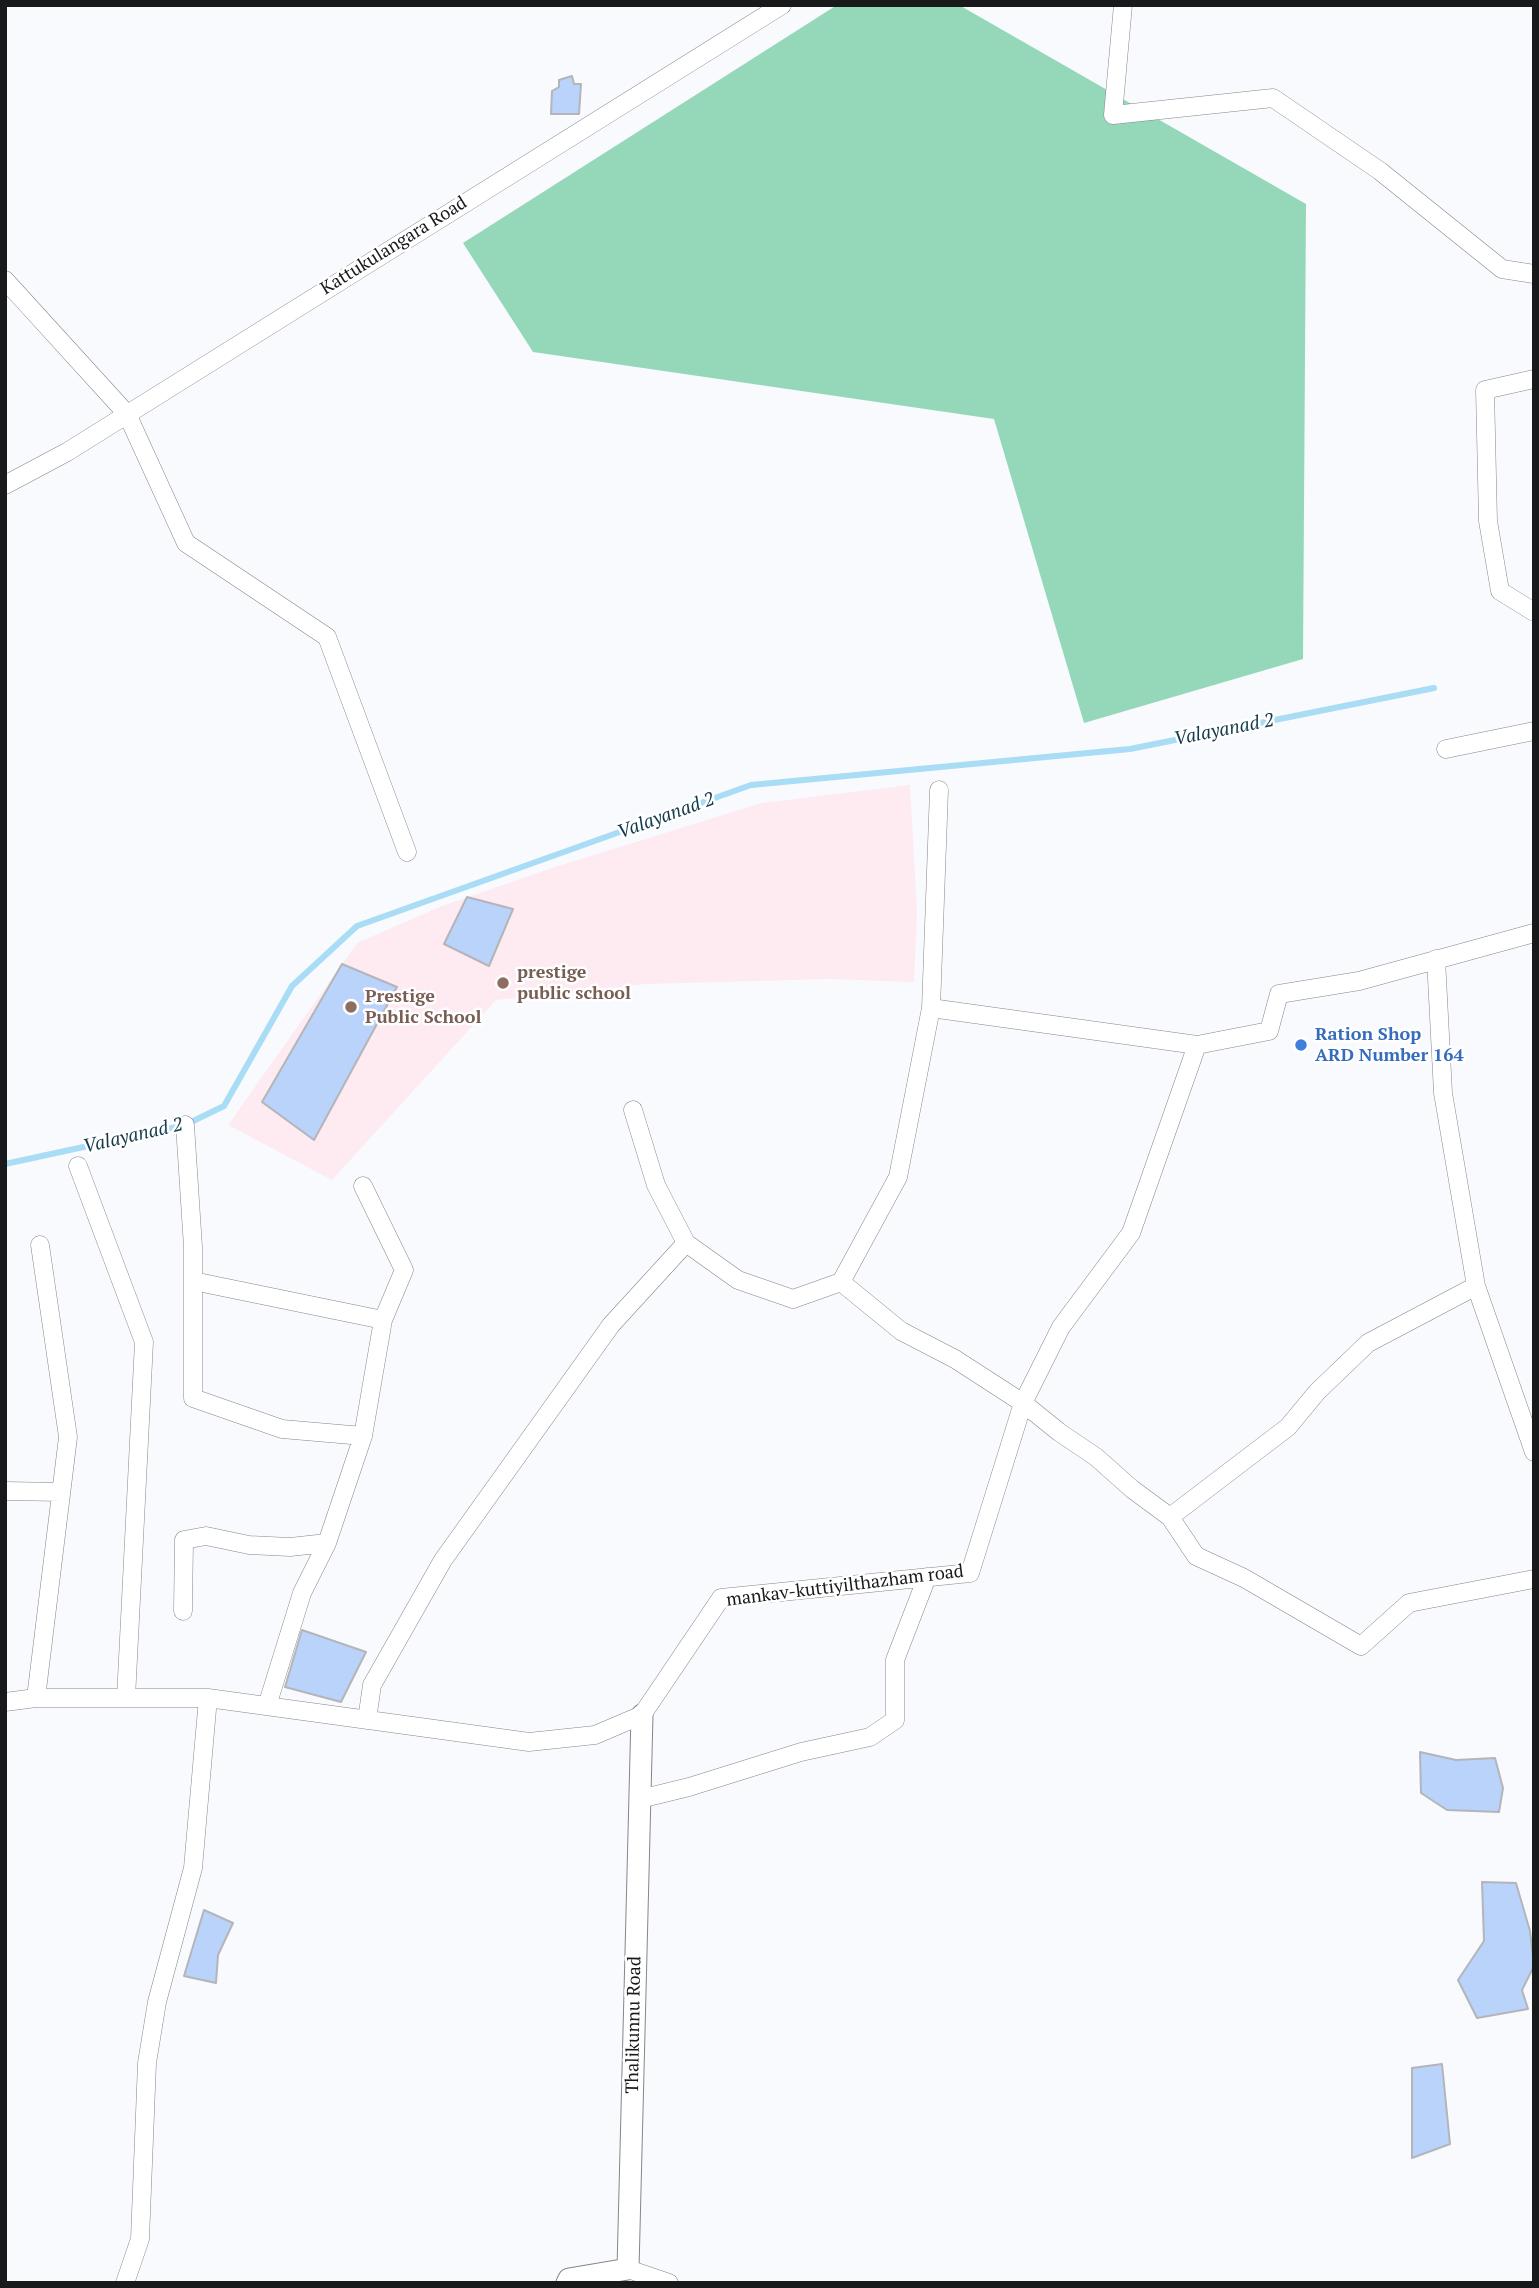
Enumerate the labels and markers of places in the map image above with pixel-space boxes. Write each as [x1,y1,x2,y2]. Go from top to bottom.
place label: prestige public school [517,962,631,1004]
marker: prestige public school [495,975,511,991]
place label: Prestige Public School [365,986,481,1028]
marker: Prestige Public School [343,999,359,1015]
place label: Ration Shop ARD Number 164 [1315,1024,1464,1066]
marker: Ration Shop ARD Number 164 [1293,1037,1309,1053]

